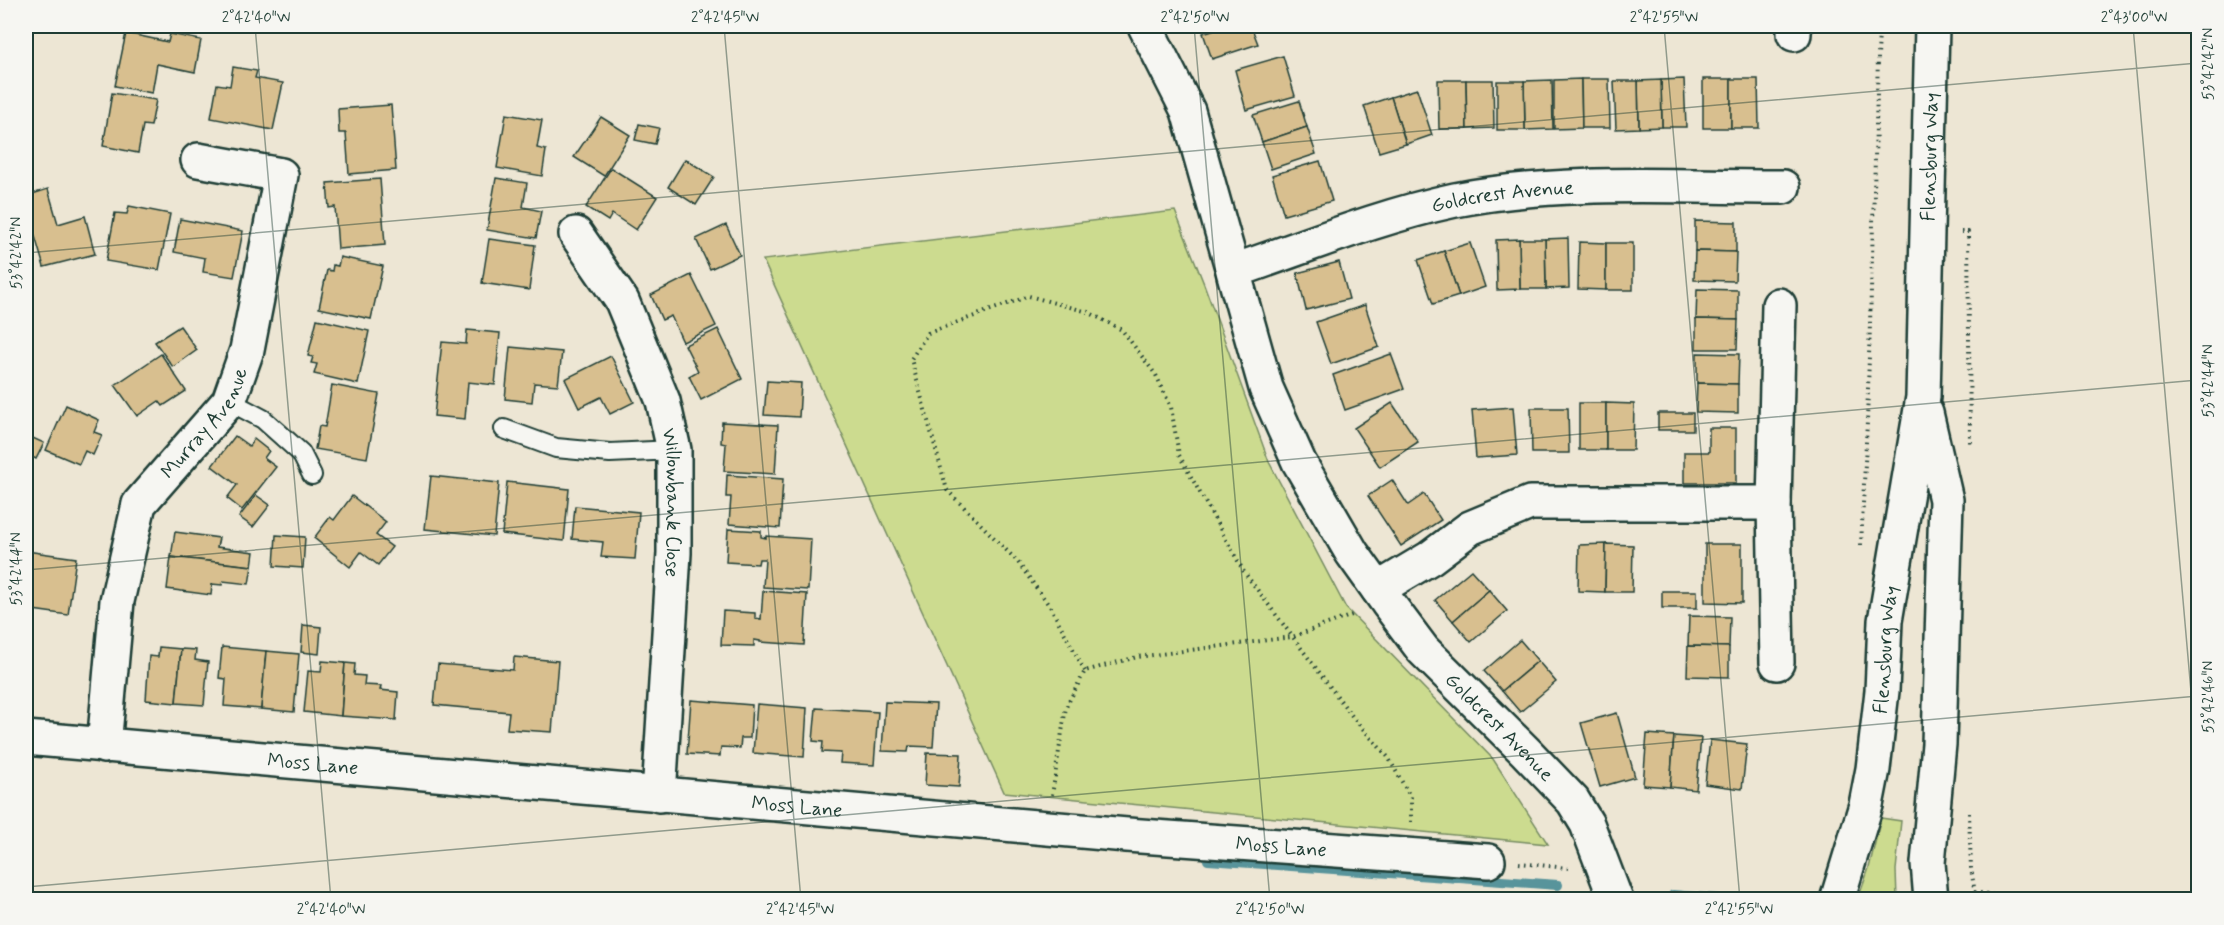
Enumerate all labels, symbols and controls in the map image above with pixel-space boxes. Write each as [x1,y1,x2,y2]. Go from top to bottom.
text: 2°42'40"W [222,8,290,28]
text: 2°42'45"W [691,8,759,28]
text: 2°42'50"W [1161,8,1229,28]
text: 2°42'55"W [1630,8,1698,28]
text: 2°43'00"W [2101,8,2167,28]
text: 53°42'42"N [2199,28,2219,100]
street label: Flensburg Way [1915,92,1945,222]
street label: Goldcrest Avenue [1429,175,1575,220]
text: 53°42'42"N [7,217,27,289]
text: 53°42'44"N [2199,344,2219,418]
street label: Murray Avenue [155,364,255,485]
street label: Willowbank Close [654,426,686,578]
text: 53°42'44"N [7,532,27,606]
street label: Flensburg Way [1867,584,1906,715]
text: 53°42'46"N [2199,661,2219,733]
street label: Goldcrest Avenue [1438,667,1559,788]
street label: Moss Lane [266,747,359,782]
street label: Moss Lane [750,790,844,825]
street label: Moss Lane [1235,831,1328,864]
text: 2°42'40"W [297,900,365,920]
text: 2°42'45"W [766,900,834,920]
text: 2°42'50"W [1236,900,1304,920]
text: 2°42'55"W [1705,900,1773,920]

